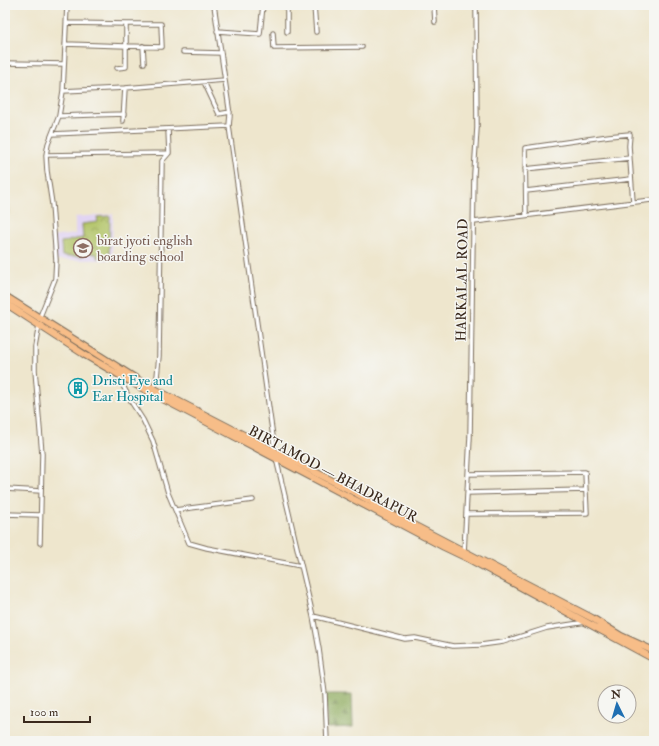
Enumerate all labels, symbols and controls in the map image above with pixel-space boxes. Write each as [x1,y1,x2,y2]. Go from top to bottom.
street label: HARKALAL ROAD [452,218,472,342]
place label: birat jyoti english boarding school [97,232,193,265]
school or university icon: birat jyoti english boarding school [72,237,94,259]
place label: Dristi Eye and Ear Hospital [92,372,173,406]
building icon: Dristi Eye and Ear Hospital [67,377,89,399]
street label: BIRTAMOD — BHADRAPUR [246,422,421,526]
north arrow [597,684,637,724]
text: N [610,688,623,702]
scale bar [24,698,90,724]
text: 100 m [30,705,59,720]

